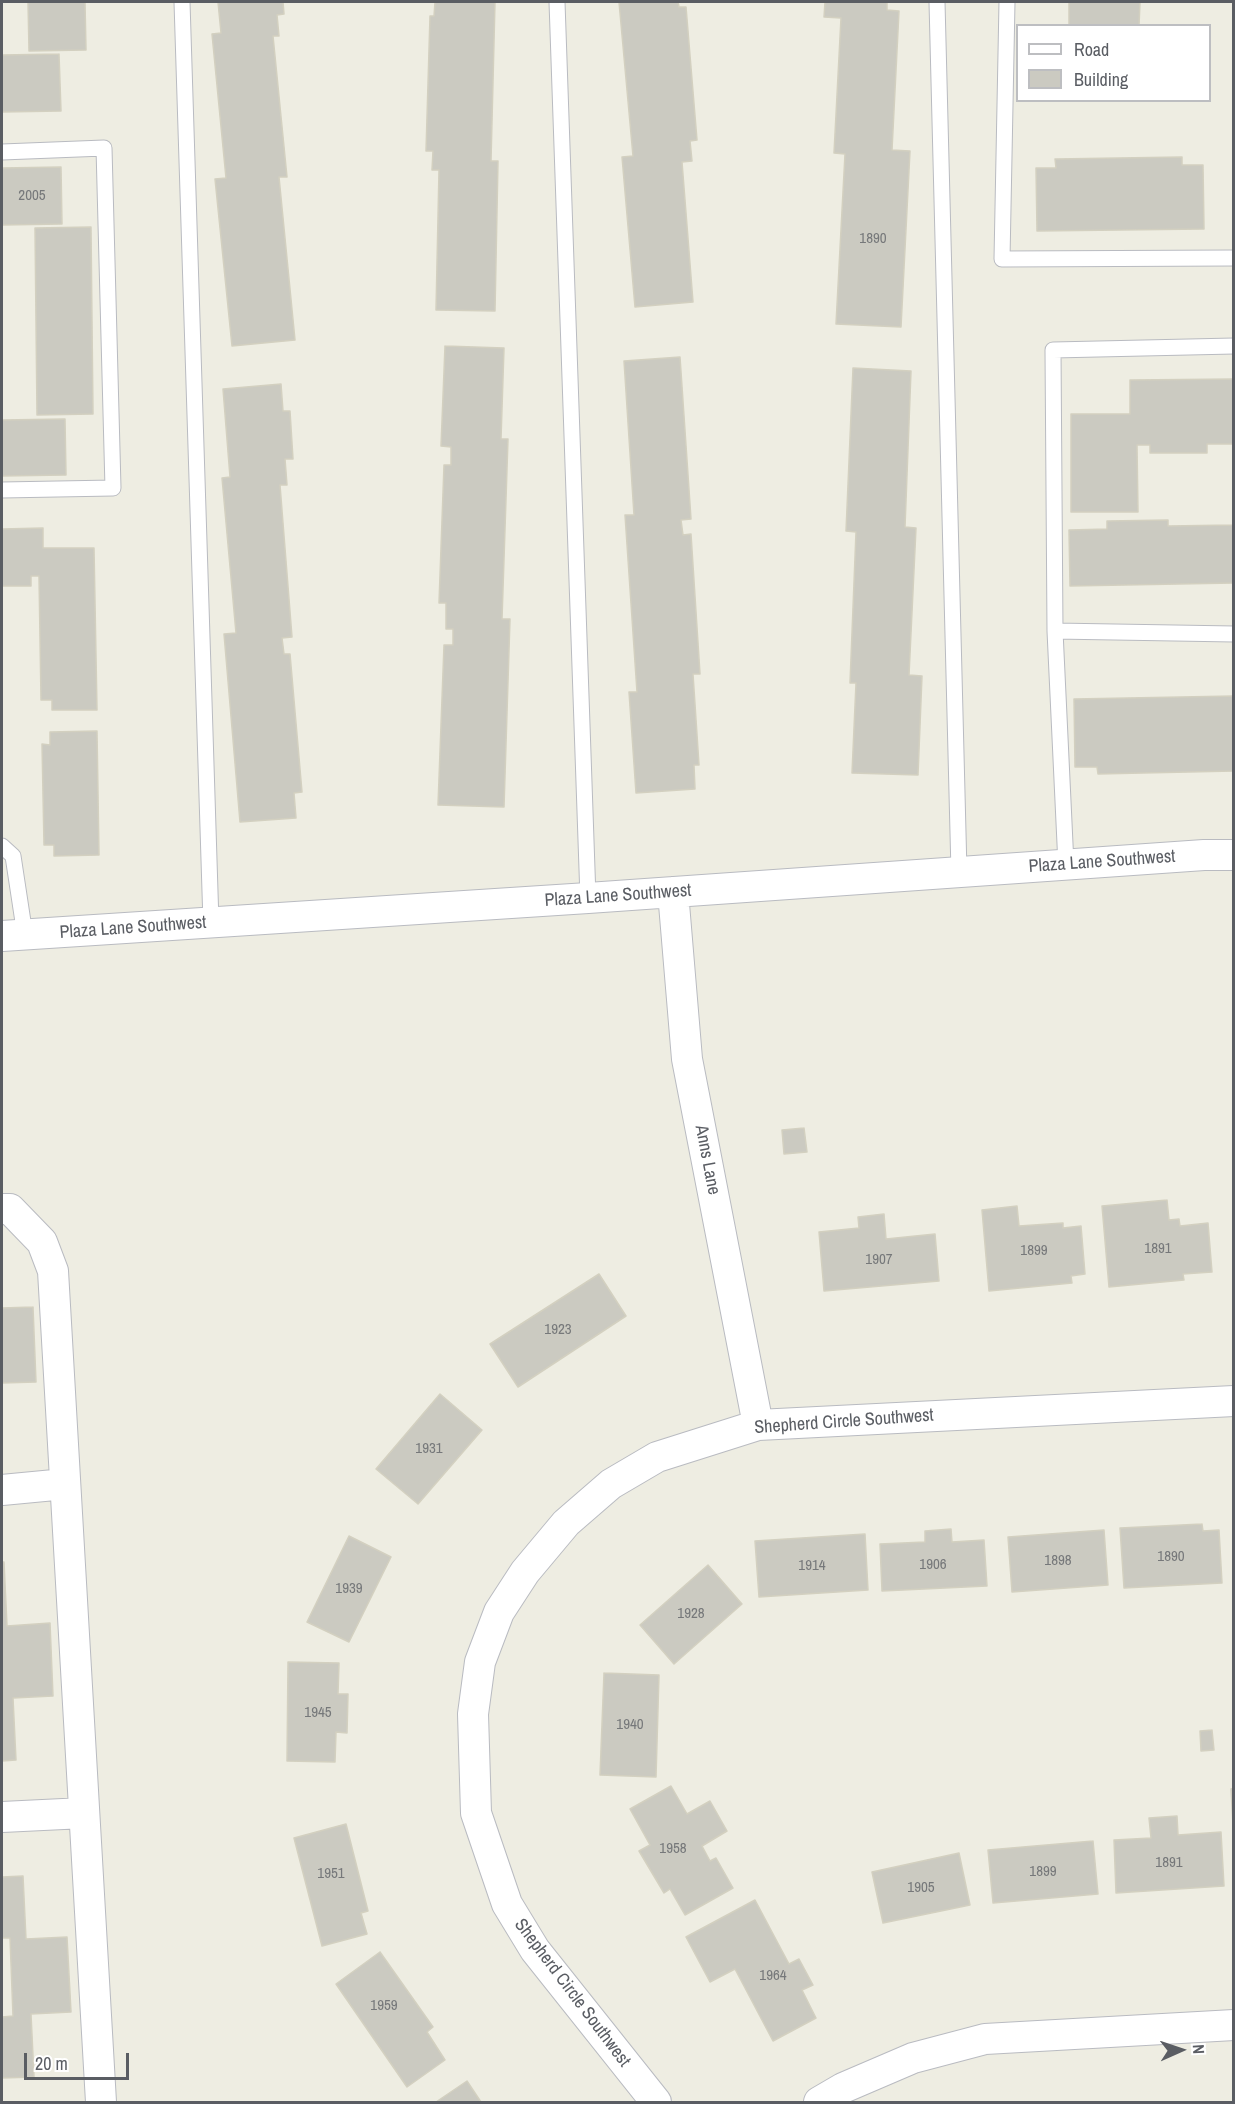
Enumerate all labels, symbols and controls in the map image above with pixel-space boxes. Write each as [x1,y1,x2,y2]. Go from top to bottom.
legend [1016,24,1211,102]
text: Road [1074,37,1109,62]
text: Building [1074,67,1128,92]
house number: 2005 [18,187,46,205]
house number: 1890 [859,230,887,248]
street label: Plaza Lane Southwest [1028,846,1176,878]
street label: Plaza Lane Southwest [544,880,692,912]
street label: Plaza Lane Southwest [59,912,207,944]
street label: Anns Lane [690,1123,724,1197]
house number: 1891 [1144,1240,1172,1258]
house number: 1899 [1020,1242,1048,1260]
house number: 1907 [865,1251,893,1269]
house number: 1923 [544,1321,572,1339]
street label: Shepherd Circle Southwest [754,1405,934,1439]
house number: 1931 [415,1440,443,1458]
house number: 1890 [1157,1548,1185,1566]
house number: 1898 [1044,1552,1072,1570]
house number: 1906 [919,1556,947,1574]
house number: 1914 [798,1557,826,1575]
house number: 1939 [335,1580,363,1598]
house number: 1928 [677,1605,705,1623]
house number: 1945 [304,1704,332,1722]
house number: 1940 [616,1716,644,1734]
house number: 1958 [659,1840,687,1858]
house number: 1891 [1155,1854,1183,1872]
house number: 1899 [1029,1863,1057,1881]
house number: 1951 [317,1865,345,1883]
house number: 1905 [907,1879,935,1897]
street label: Shepherd Circle Southwest [509,1915,635,2071]
house number: 1964 [759,1967,787,1985]
house number: 1959 [370,1997,398,2015]
north arrow [1151,2020,1211,2080]
scale bar [27,2041,132,2079]
text: N [1188,2044,1210,2054]
text: 20 m [35,2051,68,2076]

